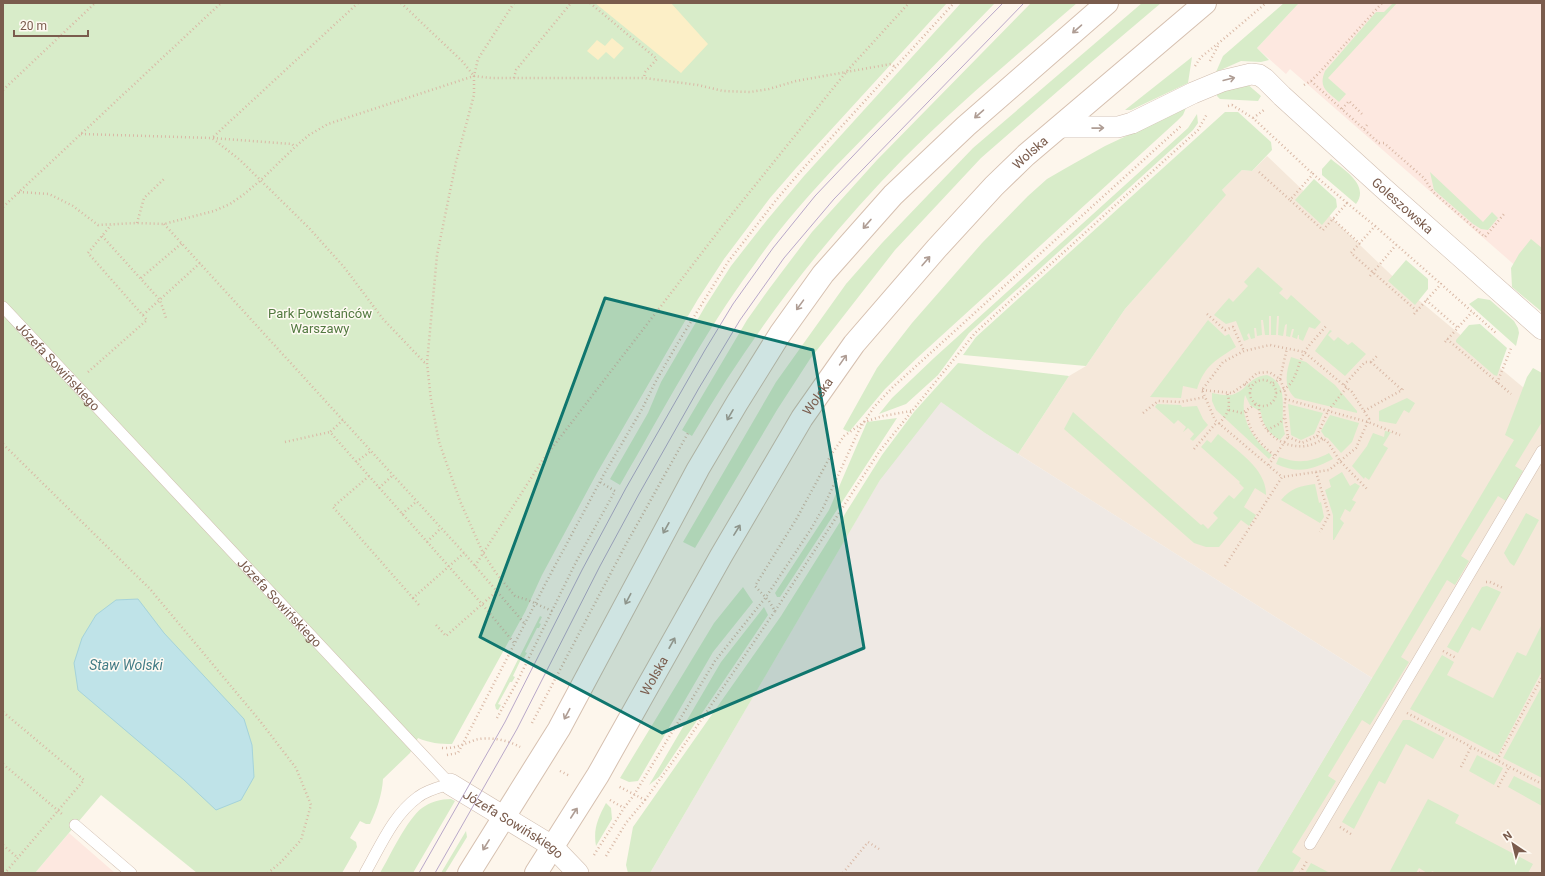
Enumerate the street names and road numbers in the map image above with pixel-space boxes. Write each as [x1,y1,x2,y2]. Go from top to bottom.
street label: Wolska [1009,133,1051,172]
street label: Goleszowska [1369,174,1437,237]
street label: Józefa Sowińskiego [13,319,104,414]
street label: Wolska [799,374,836,418]
street label: Józefa Sowińskiego [235,555,325,650]
street label: Wolska [637,653,671,698]
street label: Józefa Sowińskiego [461,786,567,861]

